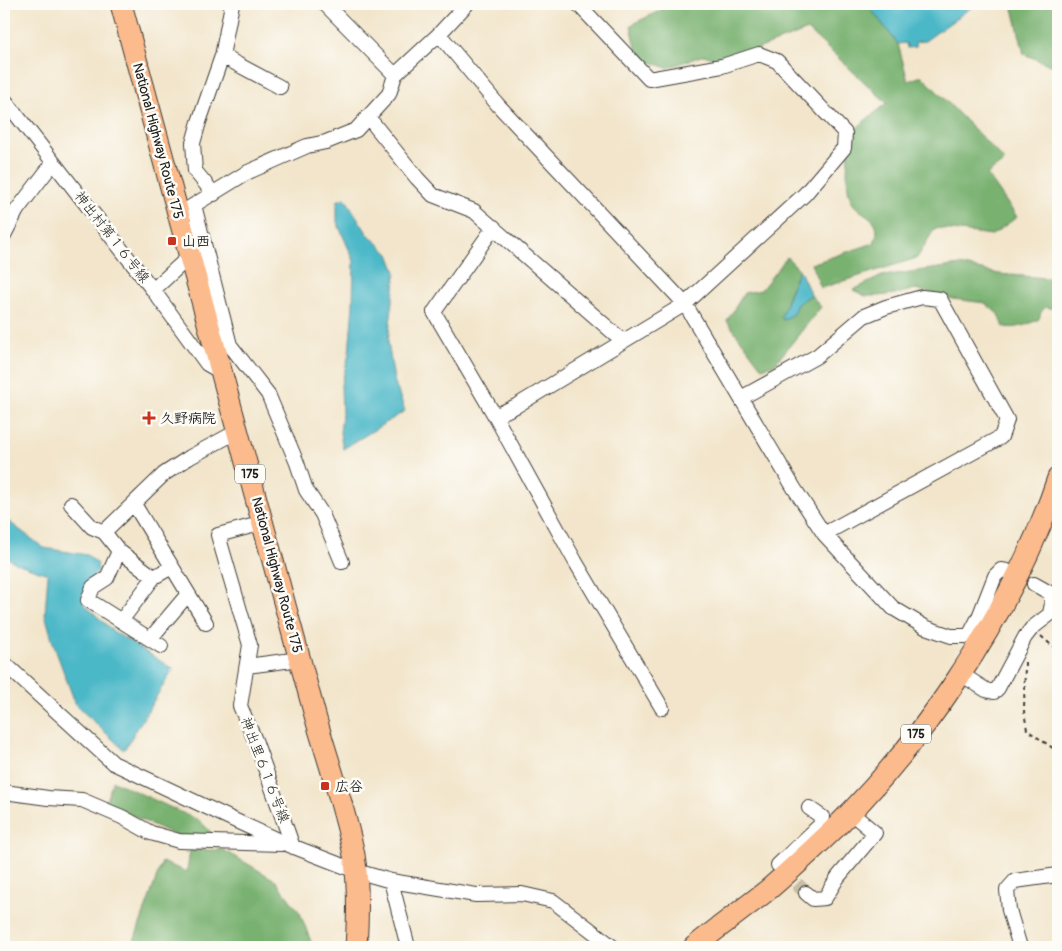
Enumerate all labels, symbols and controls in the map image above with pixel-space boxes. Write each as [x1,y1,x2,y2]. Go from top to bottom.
street label: National Highway Route 175 [129,61,187,221]
street label: 神出村第１６号線 [71,188,153,286]
place label: 山西 [182,233,210,250]
marker: 山西 [166,235,178,247]
place label: 久野病院 [160,410,216,427]
marker: 久野病院 [142,411,156,425]
road number: 175 [235,464,265,484]
street label: National Highway Route 175 [248,495,306,655]
street label: 神出里６１６号線 [237,715,293,825]
road number: 175 [901,724,931,744]
place label: 広谷 [335,778,363,795]
marker: 広谷 [319,780,331,792]

